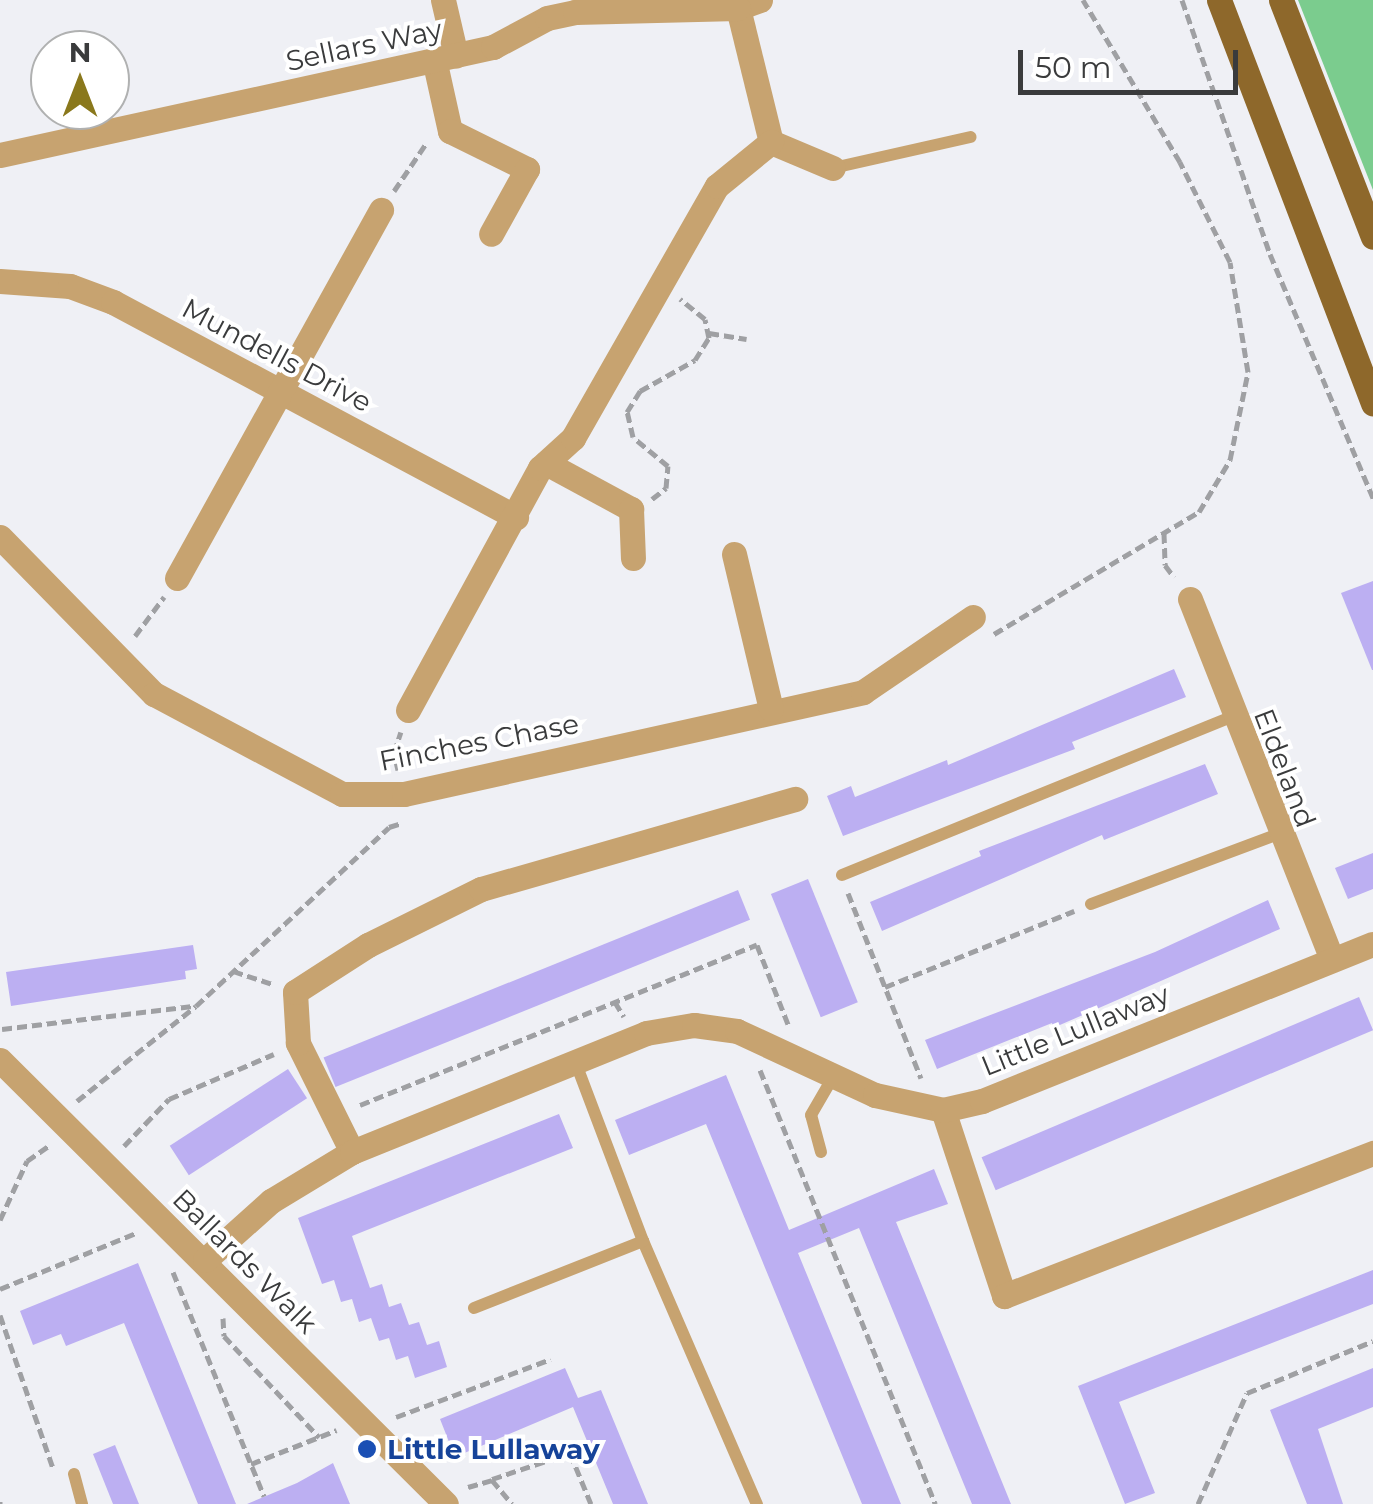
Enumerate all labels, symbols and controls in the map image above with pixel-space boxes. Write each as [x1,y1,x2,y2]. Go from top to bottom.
street label: Sellars Way [283,12,445,78]
north arrow [30,30,130,130]
scale bar [1023,30,1243,92]
text: N [69,35,91,69]
text: 50 m [1035,49,1112,86]
street label: Mundells Drive [176,291,378,419]
street label: Eldeland [1247,704,1323,832]
street label: Finches Chase [376,706,582,778]
street label: Little Lullaway [976,977,1174,1083]
street label: Ballards Walk [166,1182,324,1340]
place label: Little Lullaway [387,1432,600,1466]
marker: Little Lullaway [356,1438,378,1460]

